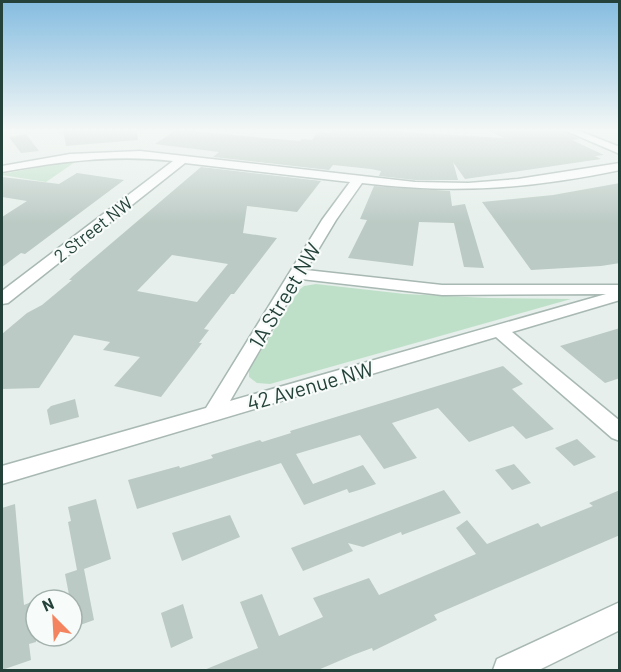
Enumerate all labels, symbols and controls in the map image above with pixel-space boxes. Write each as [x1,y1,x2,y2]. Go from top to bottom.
street label: 2 Street NW [49,191,137,267]
street label: 1A Street NW [243,238,325,352]
street label: 42 Avenue NW [244,355,376,415]
north arrow [24,588,84,648]
text: N [39,593,56,615]

